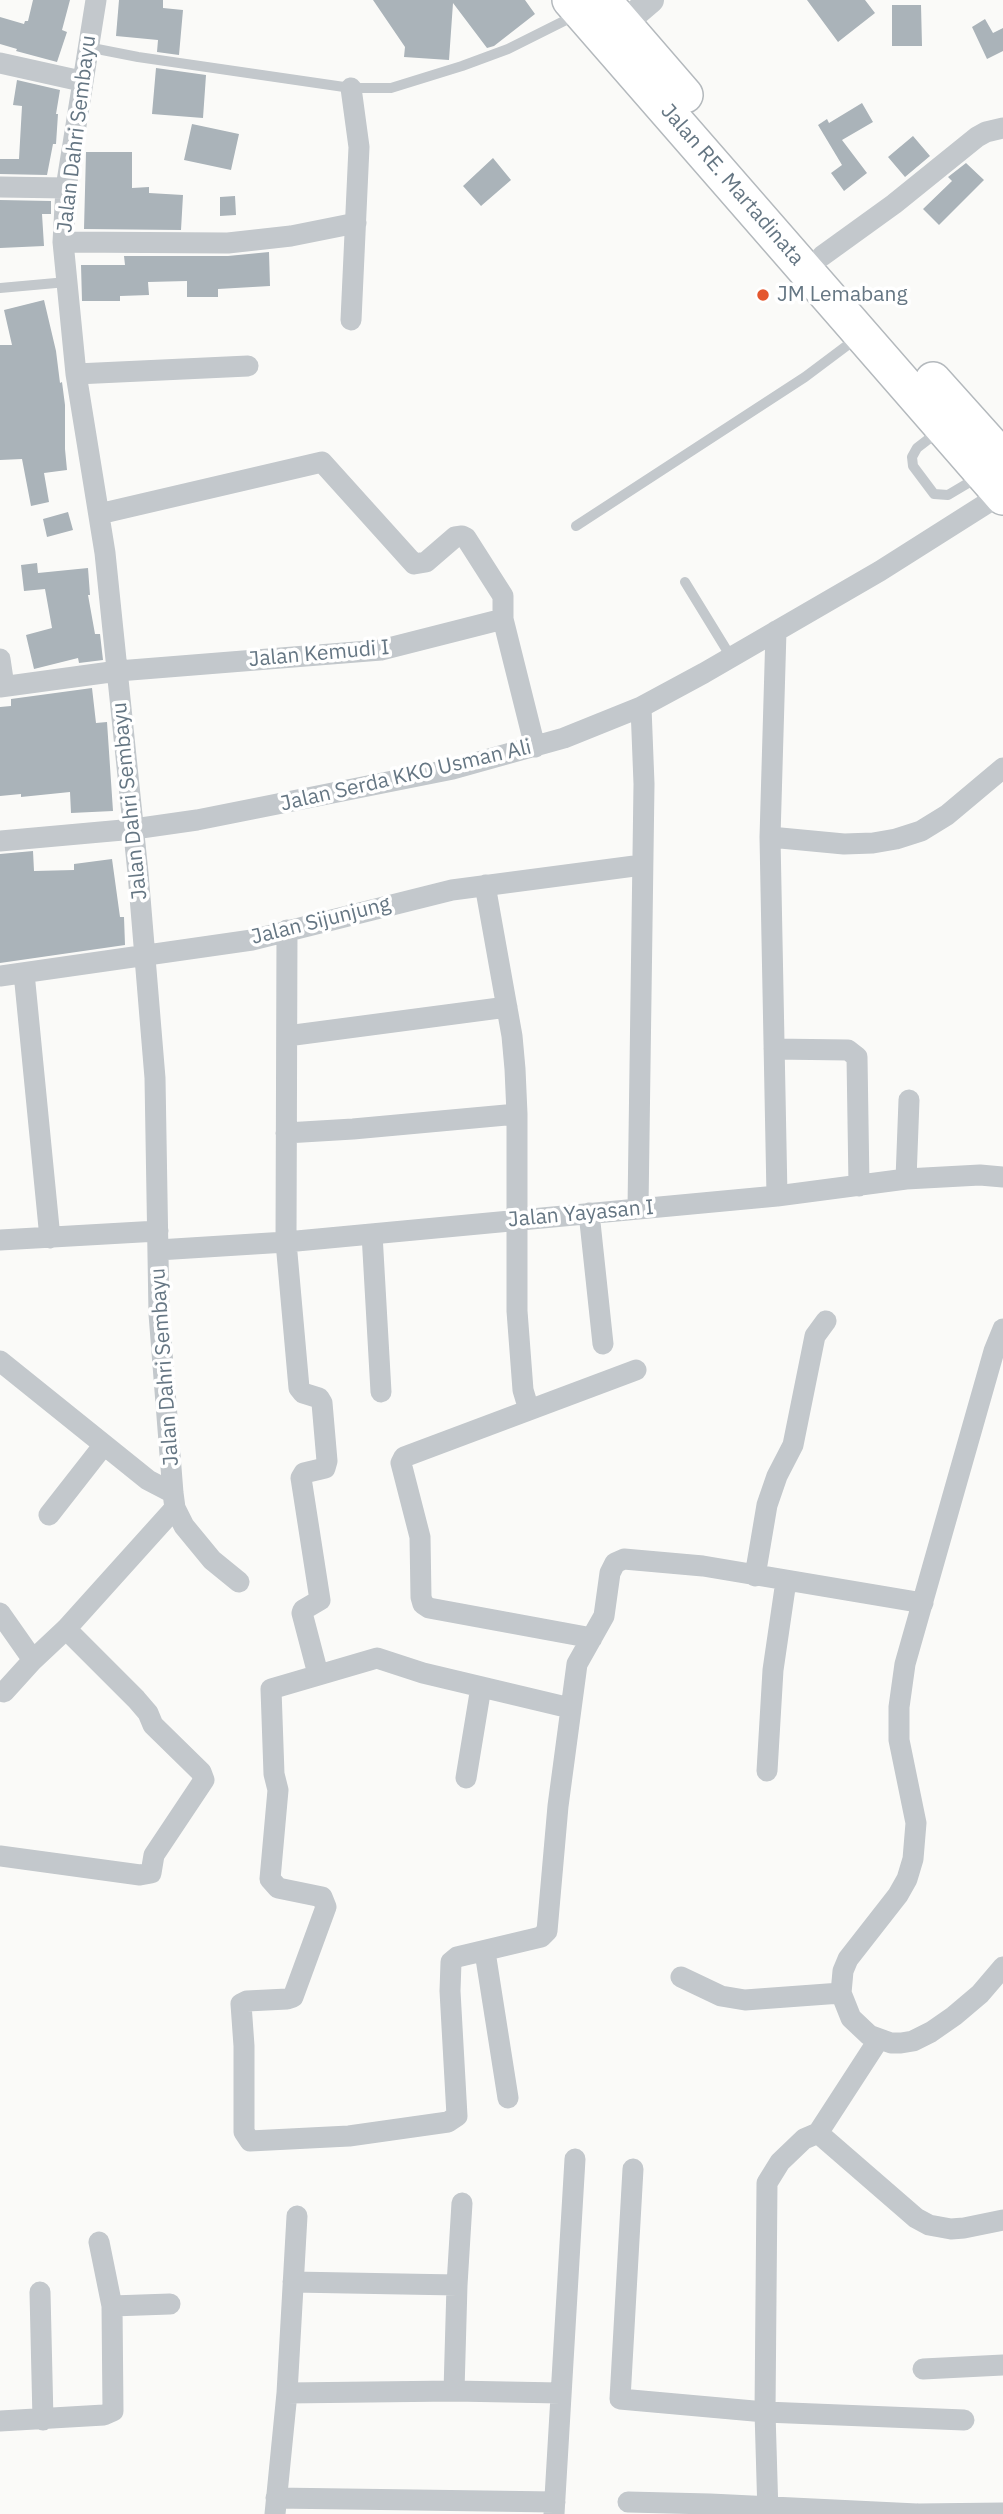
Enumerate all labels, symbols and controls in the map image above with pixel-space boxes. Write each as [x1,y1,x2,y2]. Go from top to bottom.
street label: Jalan Dahri Sembayu [52,34,102,234]
street label: Jalan RE. Martadinata [655,99,809,271]
place label: JM Lemabang [777,282,908,308]
marker: JM Lemabang [755,287,771,303]
street label: Jalan Kemudi I [248,635,390,673]
street label: Jalan Dahri Sembayu [107,701,153,901]
street label: Jalan Serda KKO Usman Ali [278,735,534,817]
street label: Jalan Sijunjung [249,892,393,950]
street label: Jalan Yayasan I [507,1195,655,1233]
street label: Jalan Dahri Sembayu [146,1267,184,1467]

